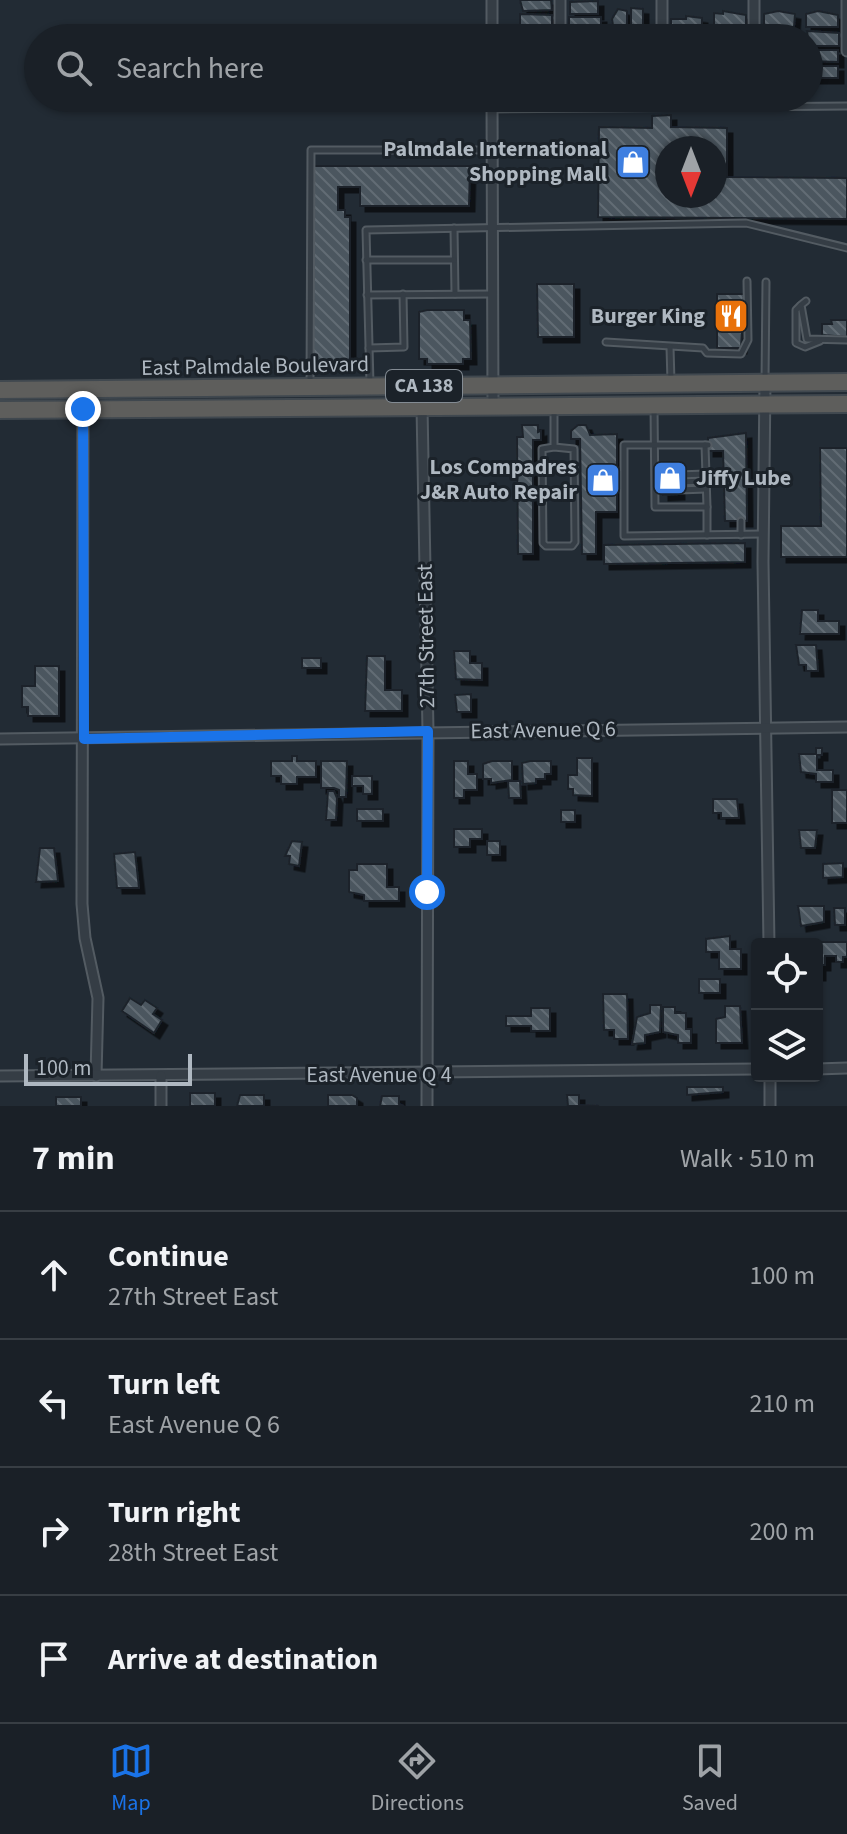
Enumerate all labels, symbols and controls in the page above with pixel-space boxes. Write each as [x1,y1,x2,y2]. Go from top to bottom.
search box [24,24,823,112]
icon: search [52,46,96,90]
text: Search here [116,47,264,90]
place label: Palmdale International Shopping Mall [383,133,608,190]
north arrow [655,136,727,208]
shop icon: Palmdale International Shopping Mall [614,143,652,181]
restaurant icon: Burger King [712,297,750,335]
place label: Burger King [591,300,705,332]
street label: East Palmdale Boulevard [141,348,369,384]
road number: CA 138 [386,370,462,402]
route end [65,391,101,427]
place label: Los Compadres J&R Auto Repair [420,451,577,508]
shop icon: Jiffy Lube [651,459,689,497]
shop icon: Los Compadres J&R Auto Repair [584,461,622,499]
place label: Jiffy Lube [696,462,791,494]
street label: 27th Street East [409,563,443,708]
street label: East Avenue Q 6 [470,713,616,747]
route start [409,874,445,910]
map controls [751,938,823,1082]
button: locate [751,938,823,1010]
button: layers [751,1010,823,1082]
scale bar [24,1050,192,1086]
text: 100 m [36,1052,91,1084]
street label: East Avenue Q 4 [306,1059,452,1091]
text: 7 min [32,1134,115,1183]
text: Walk · 510 m [680,1140,815,1177]
text: Continue [108,1235,229,1278]
icon: ahead [32,1253,76,1297]
text: 100 m [749,1257,815,1294]
text: 27th Street East [108,1278,278,1315]
text: Turn left [108,1363,220,1406]
icon: left [32,1381,76,1425]
text: 210 m [749,1385,815,1422]
text: East Avenue Q 6 [108,1406,280,1443]
text: Turn right [108,1491,240,1534]
icon: right [32,1509,76,1553]
text: 200 m [749,1513,815,1550]
text: 28th Street East [108,1534,278,1571]
icon: arrive [32,1637,76,1681]
text: Arrive at destination [108,1638,378,1681]
tab: Map [109,1739,153,1819]
tab: Directions [371,1739,464,1819]
tab: Saved [682,1739,738,1819]

